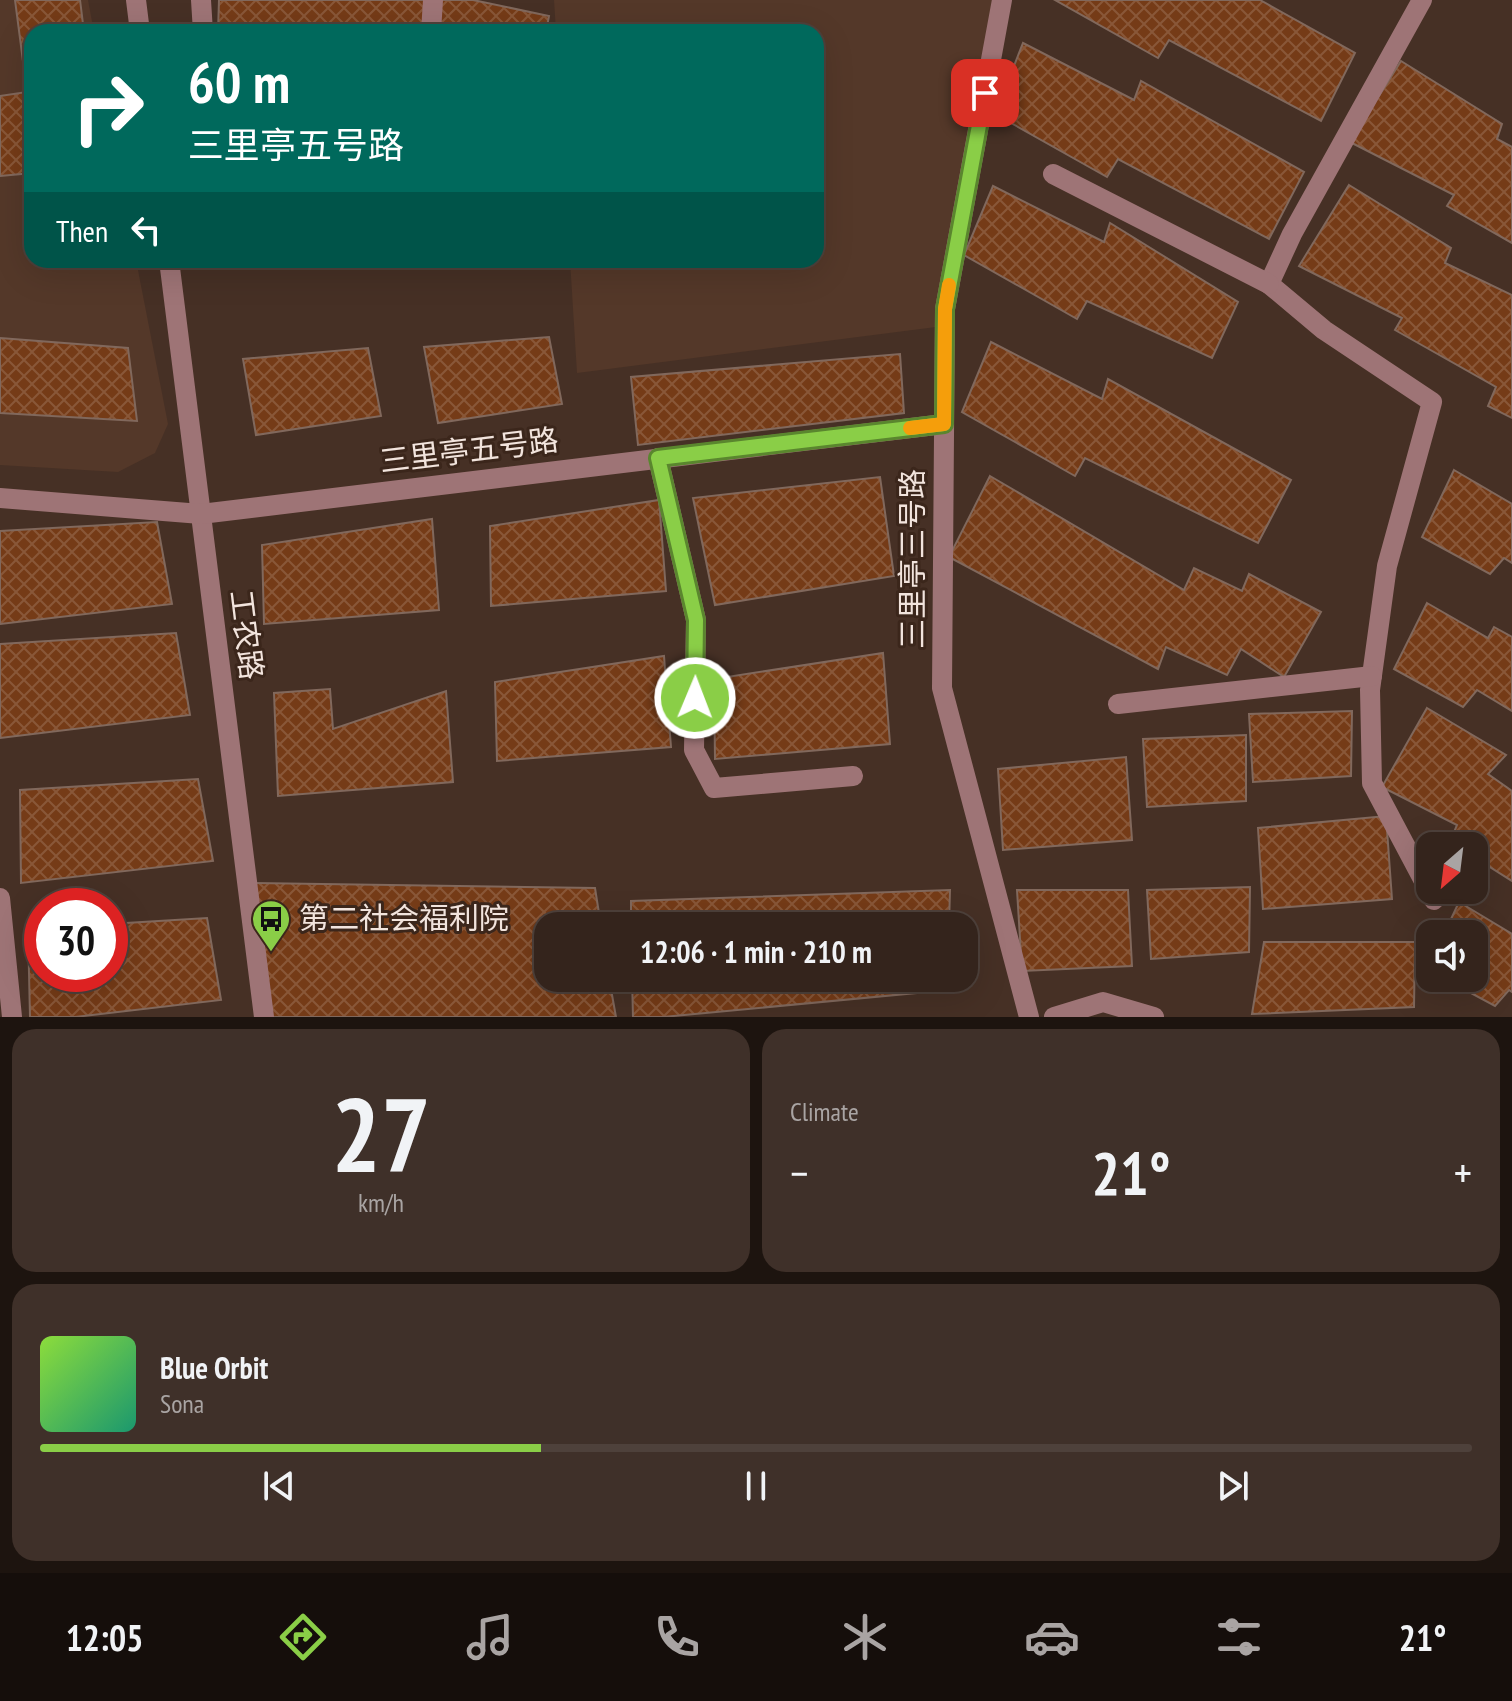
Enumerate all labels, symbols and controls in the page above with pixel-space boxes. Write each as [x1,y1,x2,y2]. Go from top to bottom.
text: 60 m [188,46,290,118]
icon: right [56,56,160,160]
pin [951,59,1019,127]
icon: arrive [963,71,1007,115]
text: 三里亭五号路 [188,121,404,168]
icon: left [124,208,168,252]
text: Then [56,211,108,250]
street label: 三里亭五号路 [377,419,561,480]
street label: 三里亭三号路 [892,469,931,649]
street label: 工农路 [223,588,272,682]
position arrow [653,656,737,740]
north arrow [1416,832,1488,904]
map controls [1416,832,1488,992]
speed limit sign: 30 [24,888,128,992]
bus stop icon: 第二社会福利院 [250,898,292,953]
place label: 第二社会福利院 [299,898,509,937]
button: sound [1416,920,1488,992]
text: 12:06 · 1 min · 210 m [640,932,872,971]
text: 27 [331,1066,431,1201]
text: Climate [790,1095,859,1128]
text: 21° [1091,1134,1171,1212]
text: − [790,1144,808,1201]
text: + [1454,1144,1472,1201]
text: km/h [358,1186,404,1219]
text: Blue Orbit [160,1348,268,1387]
text: Sona [160,1387,204,1420]
icon: previous [257,1464,301,1508]
icon: pause [734,1464,778,1508]
icon: next [1211,1464,1255,1508]
icon: directions [275,1609,331,1665]
icon: music [462,1609,518,1665]
icon: phone [649,1609,705,1665]
icon: climate [837,1609,893,1665]
icon: car [1024,1609,1080,1665]
icon: filters [1211,1609,1267,1665]
text: 12:05 [66,1614,144,1661]
text: 21° [1399,1614,1446,1661]

